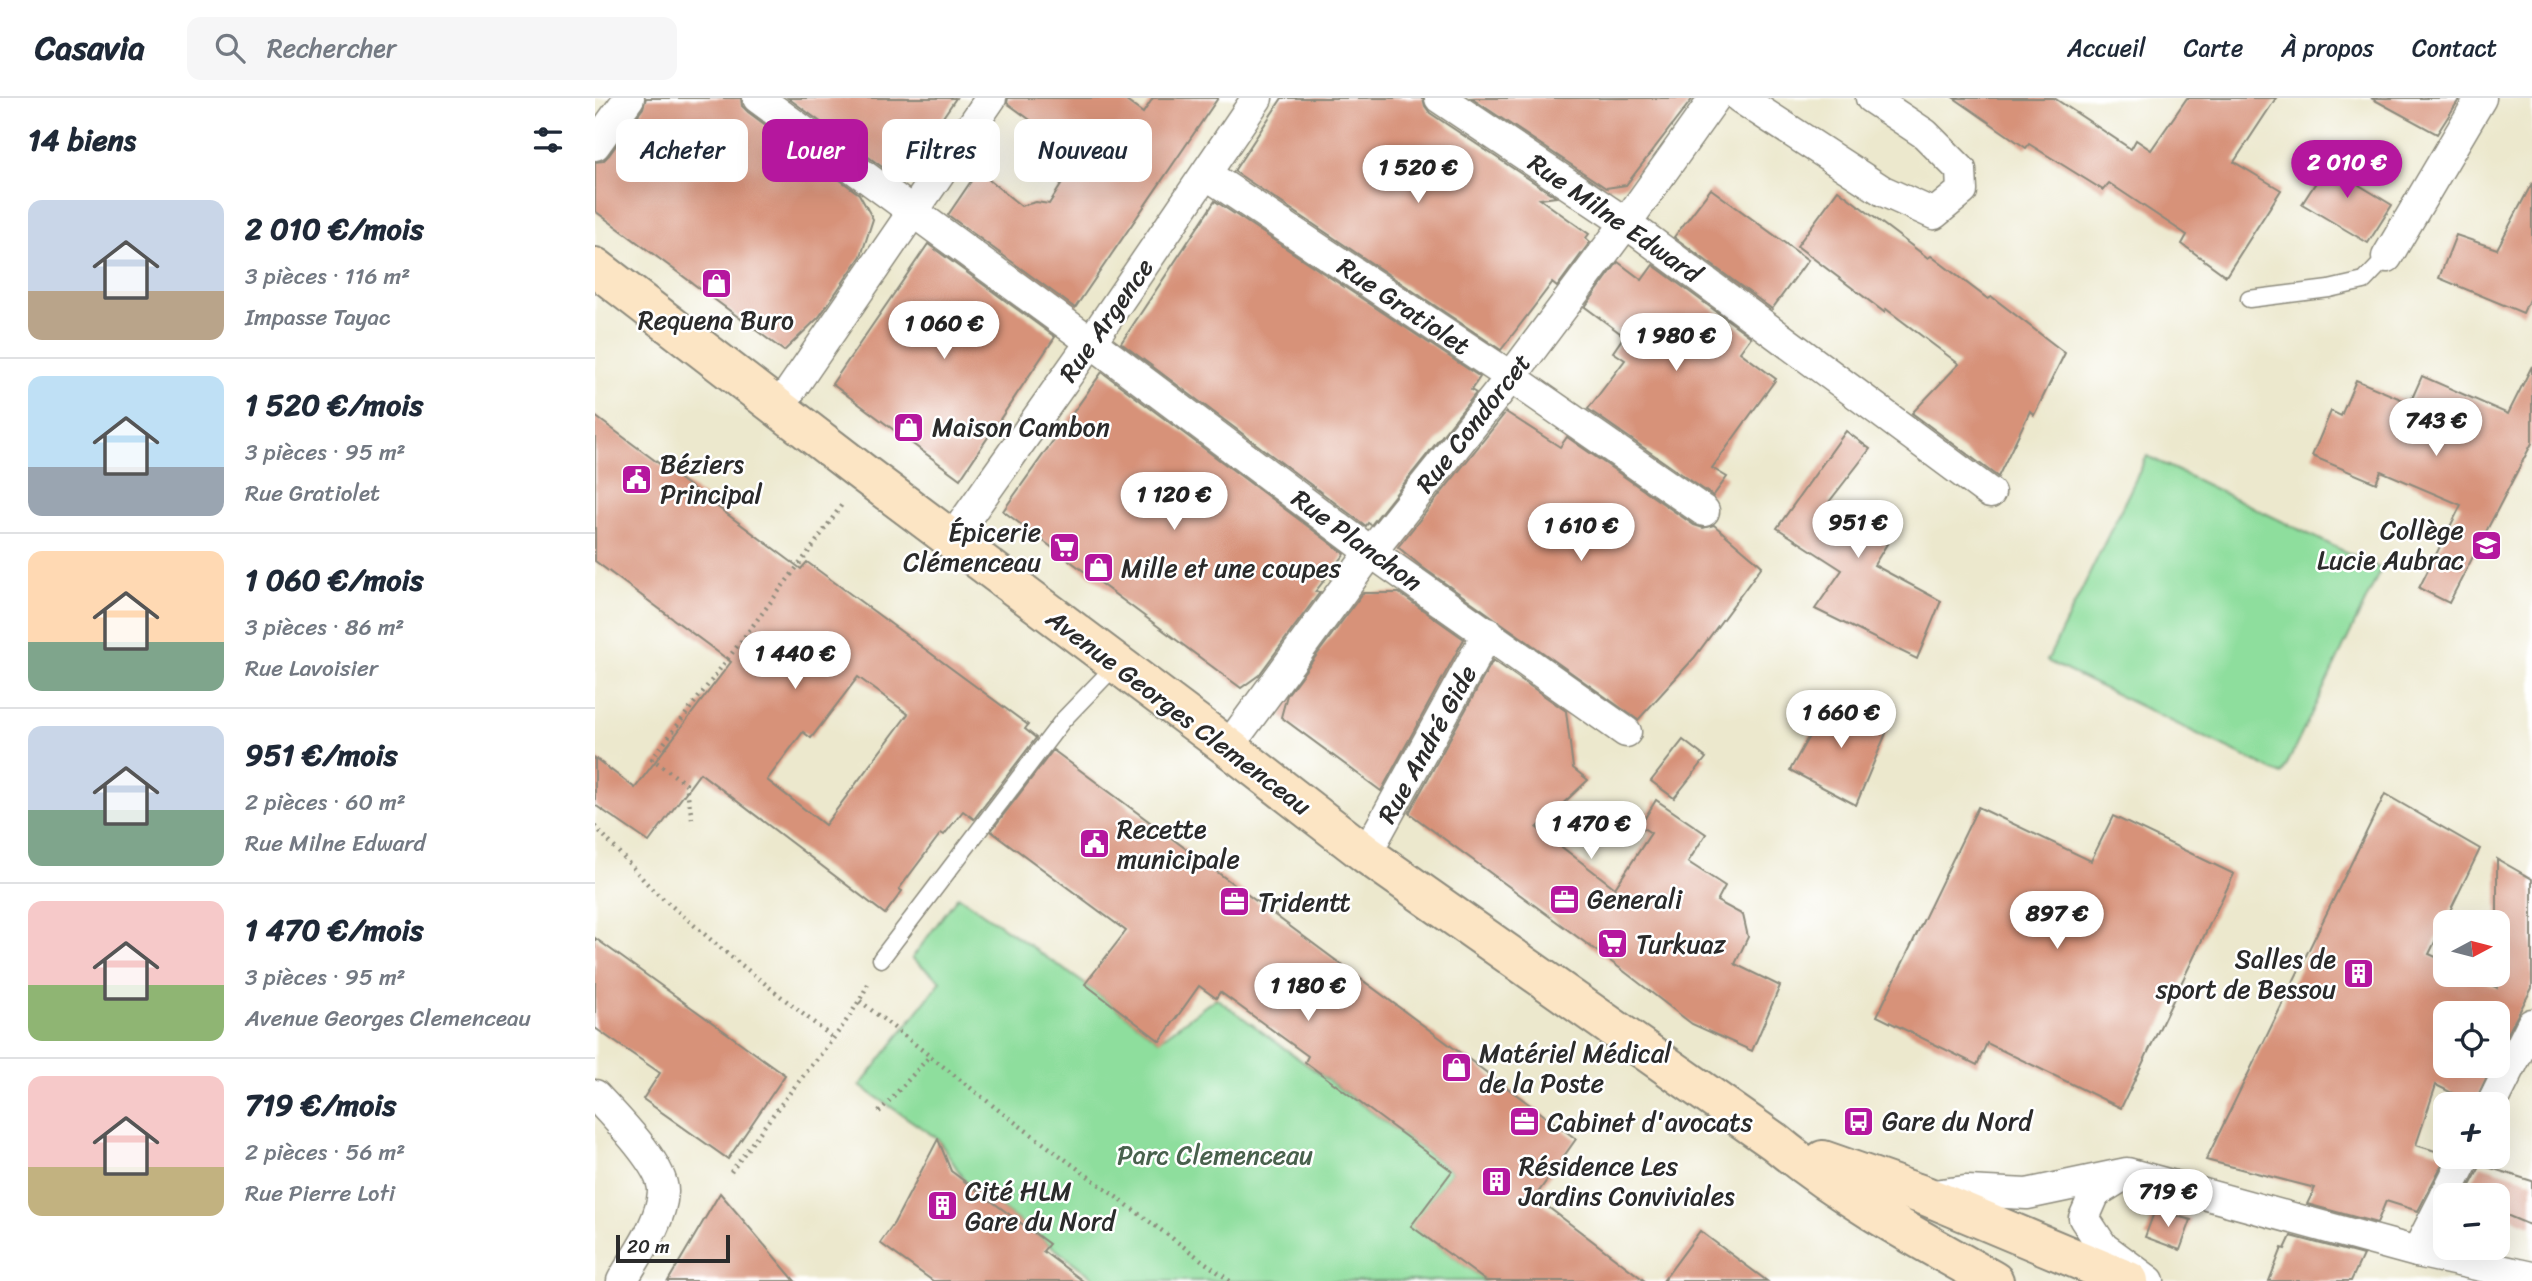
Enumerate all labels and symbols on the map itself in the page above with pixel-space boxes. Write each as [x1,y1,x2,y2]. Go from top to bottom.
pin: 2 010 € [2282,140,2412,200]
street label: Rue Milne Edward [1518,141,1714,297]
pin: 1 520 € [1353,146,1483,205]
street label: Rue Gratiolet [1328,244,1480,368]
street label: Rue Argence [1046,248,1166,392]
shop icon: Requena Buro [699,267,733,301]
place label: Requena Buro [638,297,794,343]
pin: 1 060 € [879,302,1009,361]
pin: 1 980 € [1611,314,1741,373]
street label: Rue Condorcet [1403,343,1543,503]
pin: 743 € [2387,398,2485,458]
place label: Maison Cambon [932,404,1110,450]
shop icon: Maison Cambon [892,410,926,444]
place label: Béziers Principal [660,441,763,517]
public building icon: Béziers Principal [620,462,654,496]
pin: 1 120 € [1109,472,1239,532]
street label: Rue Planchon [1281,476,1433,604]
pin: 951 € [1809,500,1907,560]
pin: 1 610 € [1516,504,1646,563]
place label: Collège Lucie Aubrac [2317,507,2464,583]
place label: Épicerie Clémenceau [903,509,1041,585]
school or university icon: Collège Lucie Aubrac [2470,528,2504,562]
supermarket icon: Épicerie Clémenceau [1047,530,1081,564]
place label: Mille et une coupes [1121,545,1342,591]
shop icon: Mille et une coupes [1081,551,1115,585]
street label: Avenue Georges Clemenceau [1035,596,1322,828]
pin: 1 440 € [730,632,860,691]
street label: Rue André Gide [1364,656,1490,832]
pin: 1 660 € [1776,690,1906,750]
pin: 1 470 € [1526,802,1656,861]
place label: Recette municipale [1117,806,1240,882]
public building icon: Recette municipale [1077,827,1111,861]
place label: Generali [1587,876,1683,922]
place label: Tridentt [1258,879,1351,925]
office icon: Generali [1547,882,1581,916]
office icon: Tridentt [1218,885,1252,919]
pin: 897 € [2008,892,2106,951]
north arrow [2433,910,2509,987]
place label: Turkuaz [1636,921,1727,967]
supermarket icon: Turkuaz [1596,927,1630,961]
place label: Salles de sport de Bessou [2155,936,2336,1012]
building icon: Salles de sport de Bessou [2342,957,2376,991]
pin: 1 180 € [1243,964,1373,1023]
place label: Matériel Médical de la Poste [1479,1030,1672,1106]
shop icon: Matériel Médical de la Poste [1439,1051,1473,1085]
place label: Gare du Nord [1882,1098,2034,1144]
place label: Cabinet d'avocats [1547,1099,1753,1145]
bus stop icon: Gare du Nord [1842,1104,1876,1138]
office icon: Cabinet d'avocats [1507,1105,1541,1139]
park label: Parc Clemenceau [1117,1132,1313,1178]
place label: Résidence Les Jardins Conviviales [1518,1143,1735,1219]
building icon: Résidence Les Jardins Conviviales [1479,1164,1513,1198]
place label: Cité HLM Gare du Nord [965,1168,1117,1244]
pin: 719 € [2119,1170,2217,1229]
building icon: Cité HLM Gare du Nord [925,1189,959,1223]
scale bar [616,1232,730,1264]

